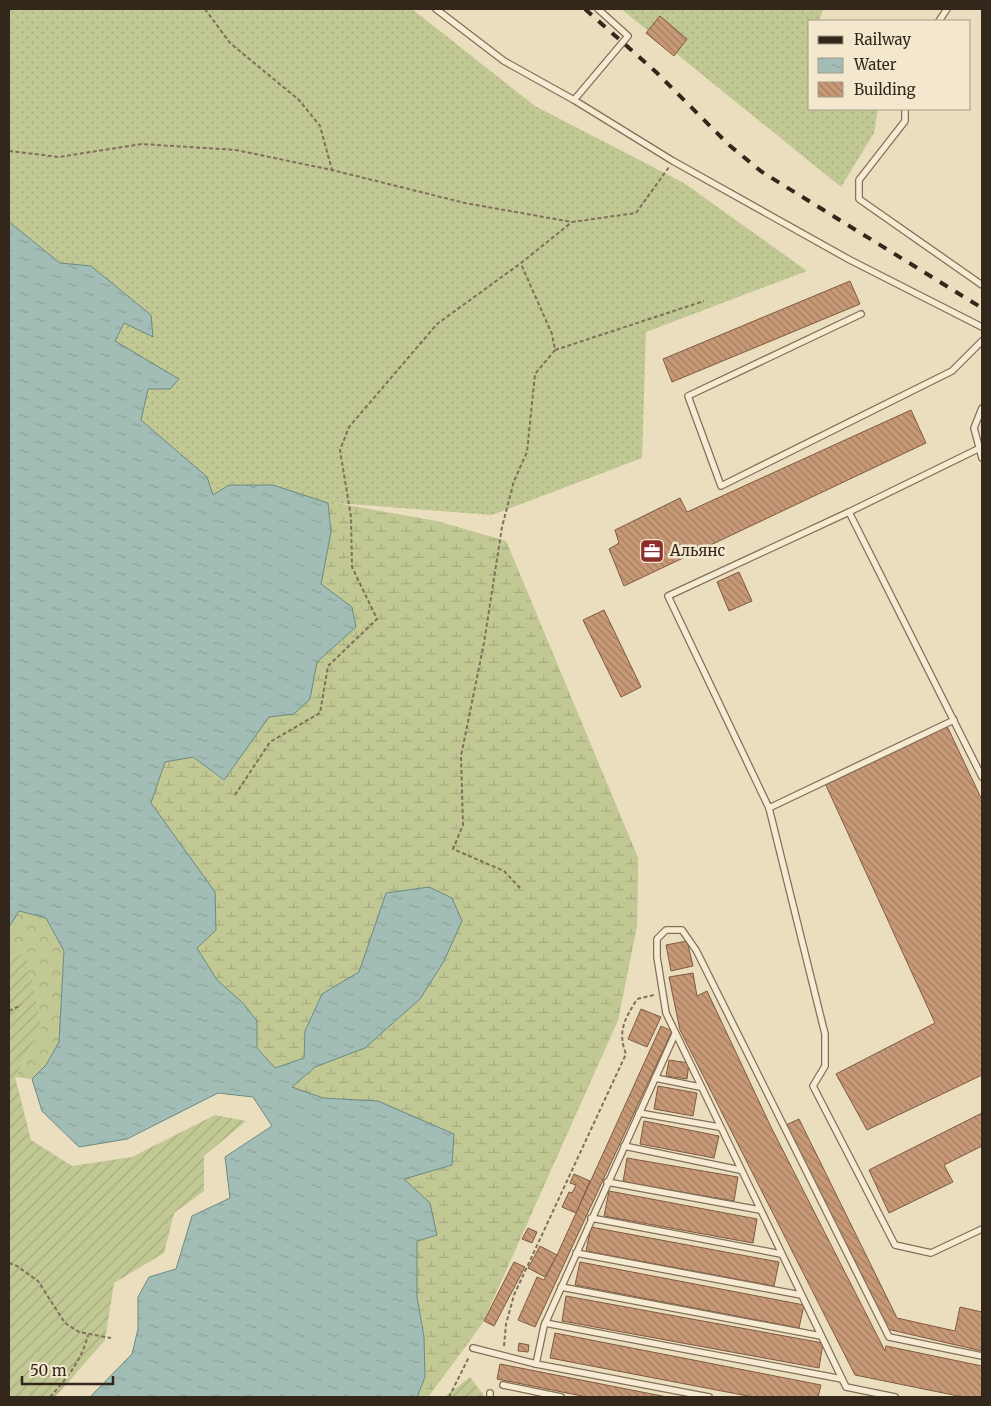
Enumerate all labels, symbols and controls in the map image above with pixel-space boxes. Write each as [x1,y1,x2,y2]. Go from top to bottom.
legend [808,20,971,110]
text: Railway [854,30,911,49]
text: Water [853,55,897,74]
text: Building [854,80,916,99]
office icon: Альянс [639,538,665,564]
place label: Альянс [669,541,725,560]
scale bar [22,1354,114,1386]
text: 50 m [30,1361,67,1380]

